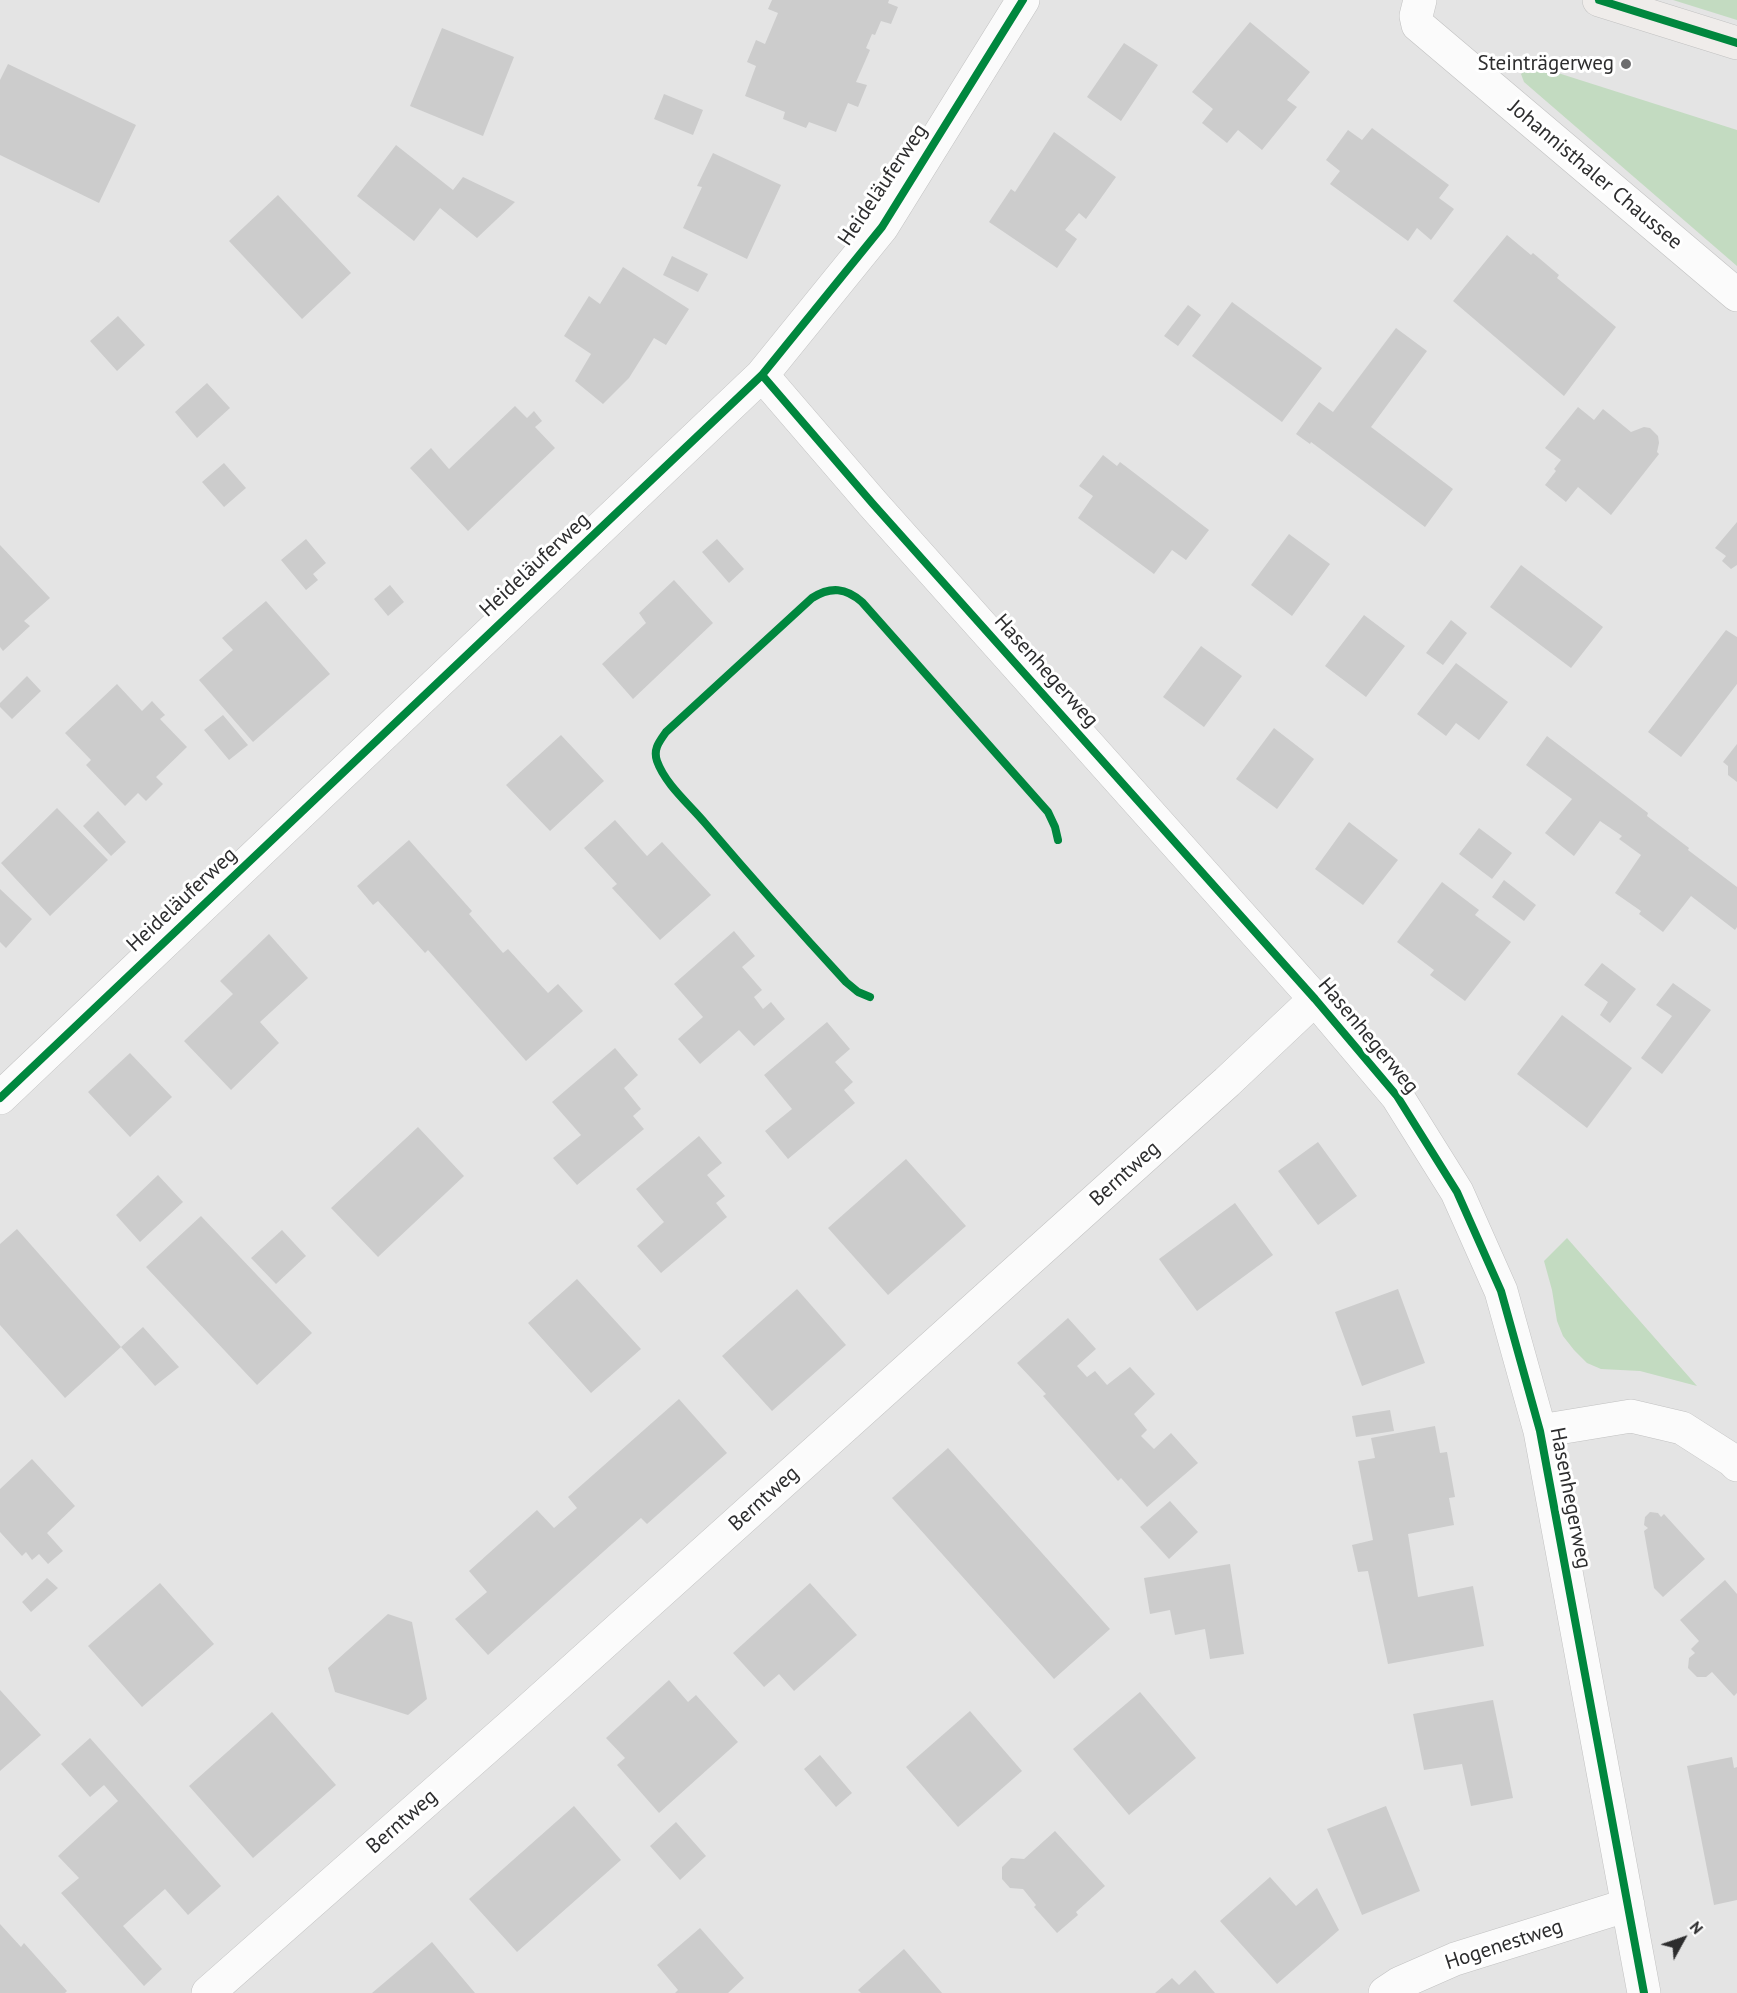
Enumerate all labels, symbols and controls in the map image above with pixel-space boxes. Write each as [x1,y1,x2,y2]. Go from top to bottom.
place label: Steinträgerweg [1478,51,1614,77]
marker: Steinträgerweg [1619,57,1633,71]
street label: Johannisthaler Chaussee [1503,95,1687,255]
street label: Heideläuferweg [833,119,933,251]
street label: Heideläuferweg [475,508,595,622]
street label: Hasenhegerweg [989,609,1103,733]
street label: Heideläuferweg [122,843,242,957]
street label: Hasenhegerweg [1312,973,1424,1099]
street label: Berntweg [1085,1136,1165,1212]
street label: Hasenhegerweg [1544,1425,1596,1571]
street label: Berntweg [724,1461,804,1537]
street label: Berntweg [361,1784,443,1860]
north arrow [1653,1909,1713,1969]
street label: Hogenestweg [1442,1914,1566,1976]
text: N [1686,1917,1708,1938]

